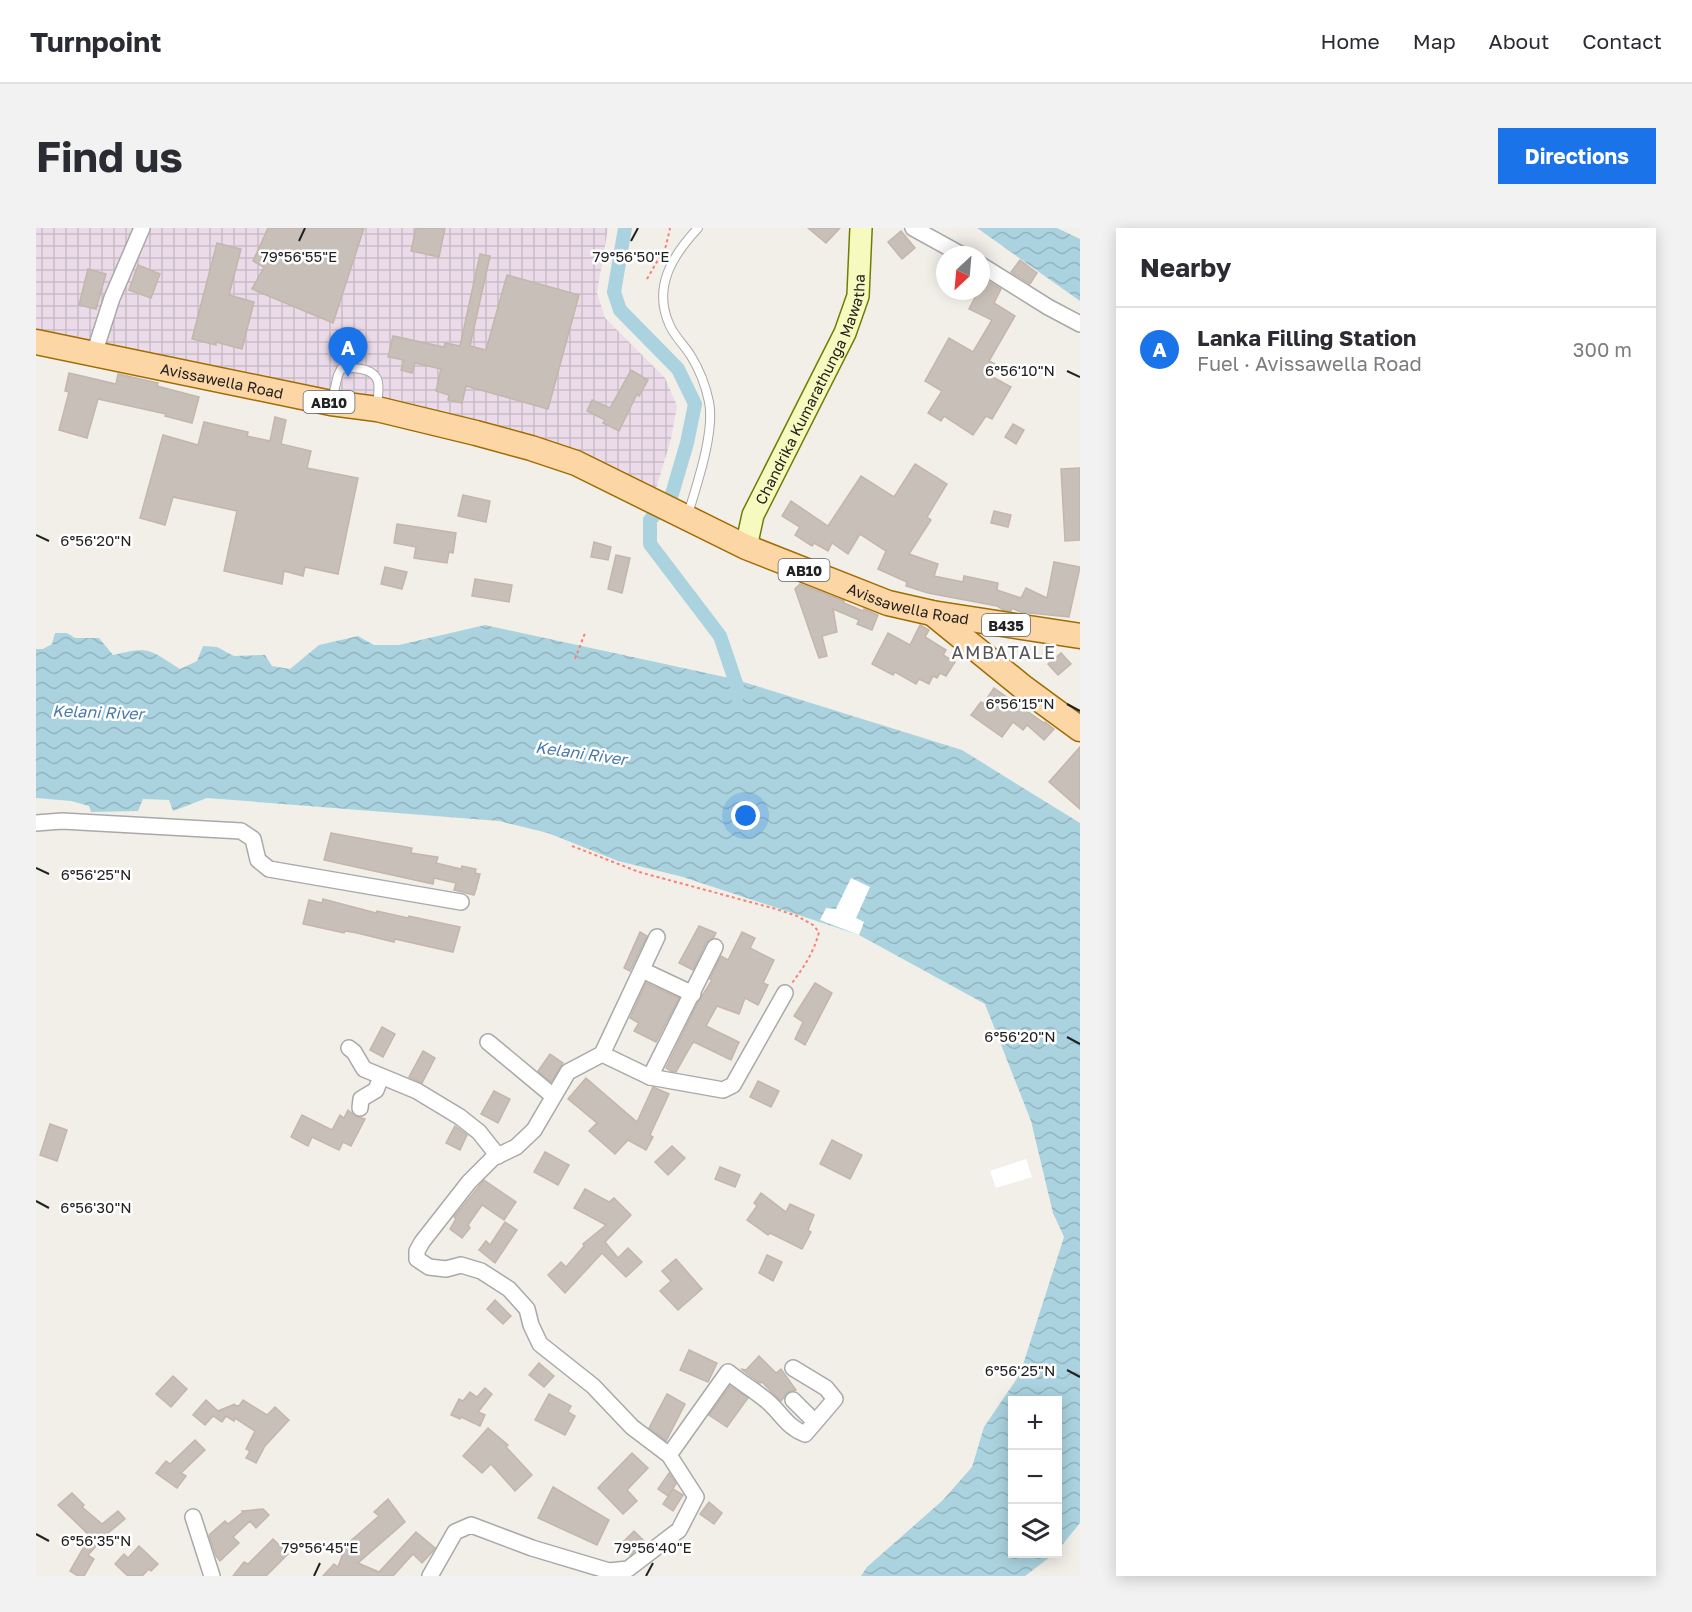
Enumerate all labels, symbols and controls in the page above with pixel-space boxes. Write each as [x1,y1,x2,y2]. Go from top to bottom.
text: Turnpoint [30,25,161,58]
text: Home [1320,28,1380,54]
text: Map [1413,28,1456,54]
text: About [1489,28,1549,54]
text: Contact [1582,28,1662,54]
button: Directions [1498,128,1656,184]
text: Find us [36,131,183,181]
north arrow [936,246,990,300]
text: 79°56'55"E [261,247,337,265]
text: 79°56'50"E [593,247,669,265]
text: Nearby [1140,252,1231,283]
street label: Chandrika Kumarathunga Mawatha [751,274,868,507]
text: Lanka Filling Station [1197,324,1416,351]
pin: A [328,328,368,377]
text: A [1152,337,1167,361]
text: 300 m [1573,337,1632,361]
text: Fuel · Avissawella Road [1197,351,1422,375]
street label: Avissawella Road [159,359,285,402]
text: 6°56'10"N [985,361,1055,379]
road number: AB10 [304,391,354,413]
text: 6°56'20"N [60,531,132,549]
road number: AB10 [778,559,830,581]
street label: Avissawella Road [845,579,970,628]
road number: B435 [982,614,1030,636]
district label: AMBATALE [952,641,1056,663]
text: 6°56'15"N [985,694,1055,712]
water label: Kelani River [52,700,147,724]
water label: Kelani River [534,737,630,770]
your location [731,801,760,830]
text: 6°56'25"N [61,865,131,883]
text: 6°56'20"N [984,1027,1056,1045]
text: 6°56'30"N [60,1198,132,1216]
text: 6°56'25"N [985,1361,1055,1379]
map controls [1008,1396,1062,1558]
button: + [1008,1396,1062,1450]
button: − [1008,1450,1062,1504]
button: layers [1008,1504,1062,1558]
text: 6°56'35"N [61,1531,131,1549]
text: 79°56'45"E [282,1538,358,1556]
text: 79°56'40"E [614,1538,692,1556]

